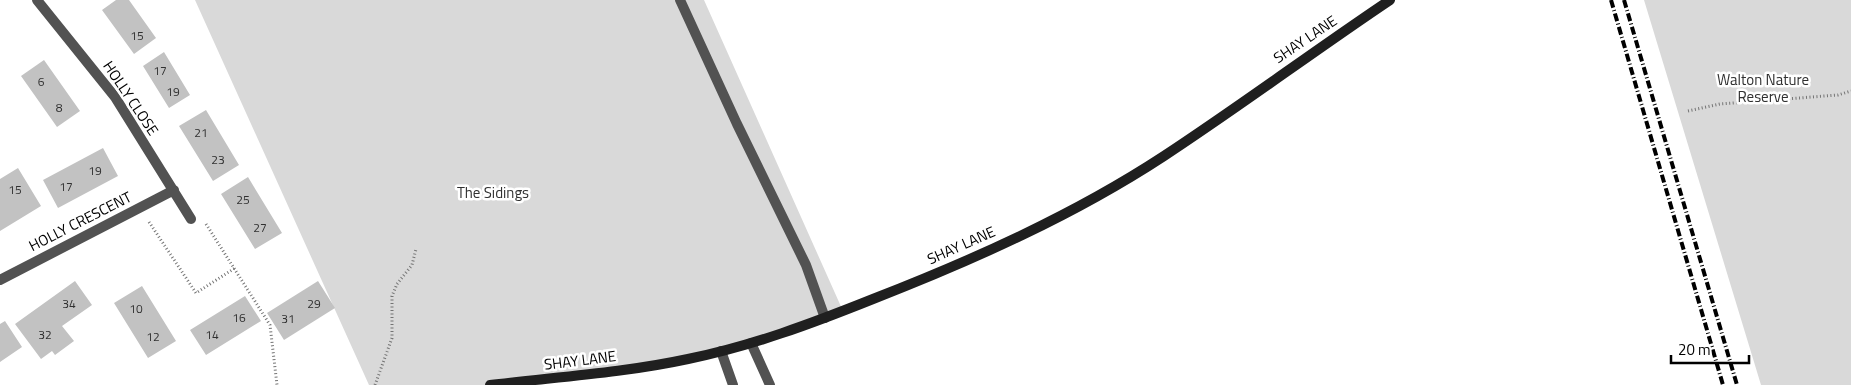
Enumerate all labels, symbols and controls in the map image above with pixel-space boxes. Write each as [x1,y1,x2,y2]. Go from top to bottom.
street label: SHAY LANE [1269,9,1341,69]
house number: 15 [130,26,144,45]
street label: HOLLY CLOSE [97,56,165,140]
house number: 17 [153,61,167,80]
park label: Walton Nature Reserve [1717,68,1809,108]
house number: 6 [38,72,45,91]
house number: 19 [166,82,180,101]
house number: 8 [56,98,63,117]
house number: 21 [194,123,208,142]
house number: 23 [211,150,225,169]
house number: 19 [88,161,102,180]
house number: 17 [59,177,73,196]
house number: 15 [8,180,22,199]
park label: The Sidings [457,181,529,204]
street label: HOLLY CRESCENT [25,185,136,257]
house number: 25 [236,190,250,209]
house number: 27 [253,218,267,237]
street label: SHAY LANE [923,220,999,270]
house number: 34 [62,294,76,313]
house number: 29 [307,294,321,313]
house number: 10 [129,299,143,318]
house number: 16 [232,308,246,327]
house number: 31 [281,309,295,328]
house number: 32 [38,325,52,344]
house number: 14 [205,325,219,344]
house number: 12 [146,327,160,346]
scale bar [1671,332,1748,364]
text: 20 m [1678,338,1711,361]
street label: SHAY LANE [543,344,617,376]

